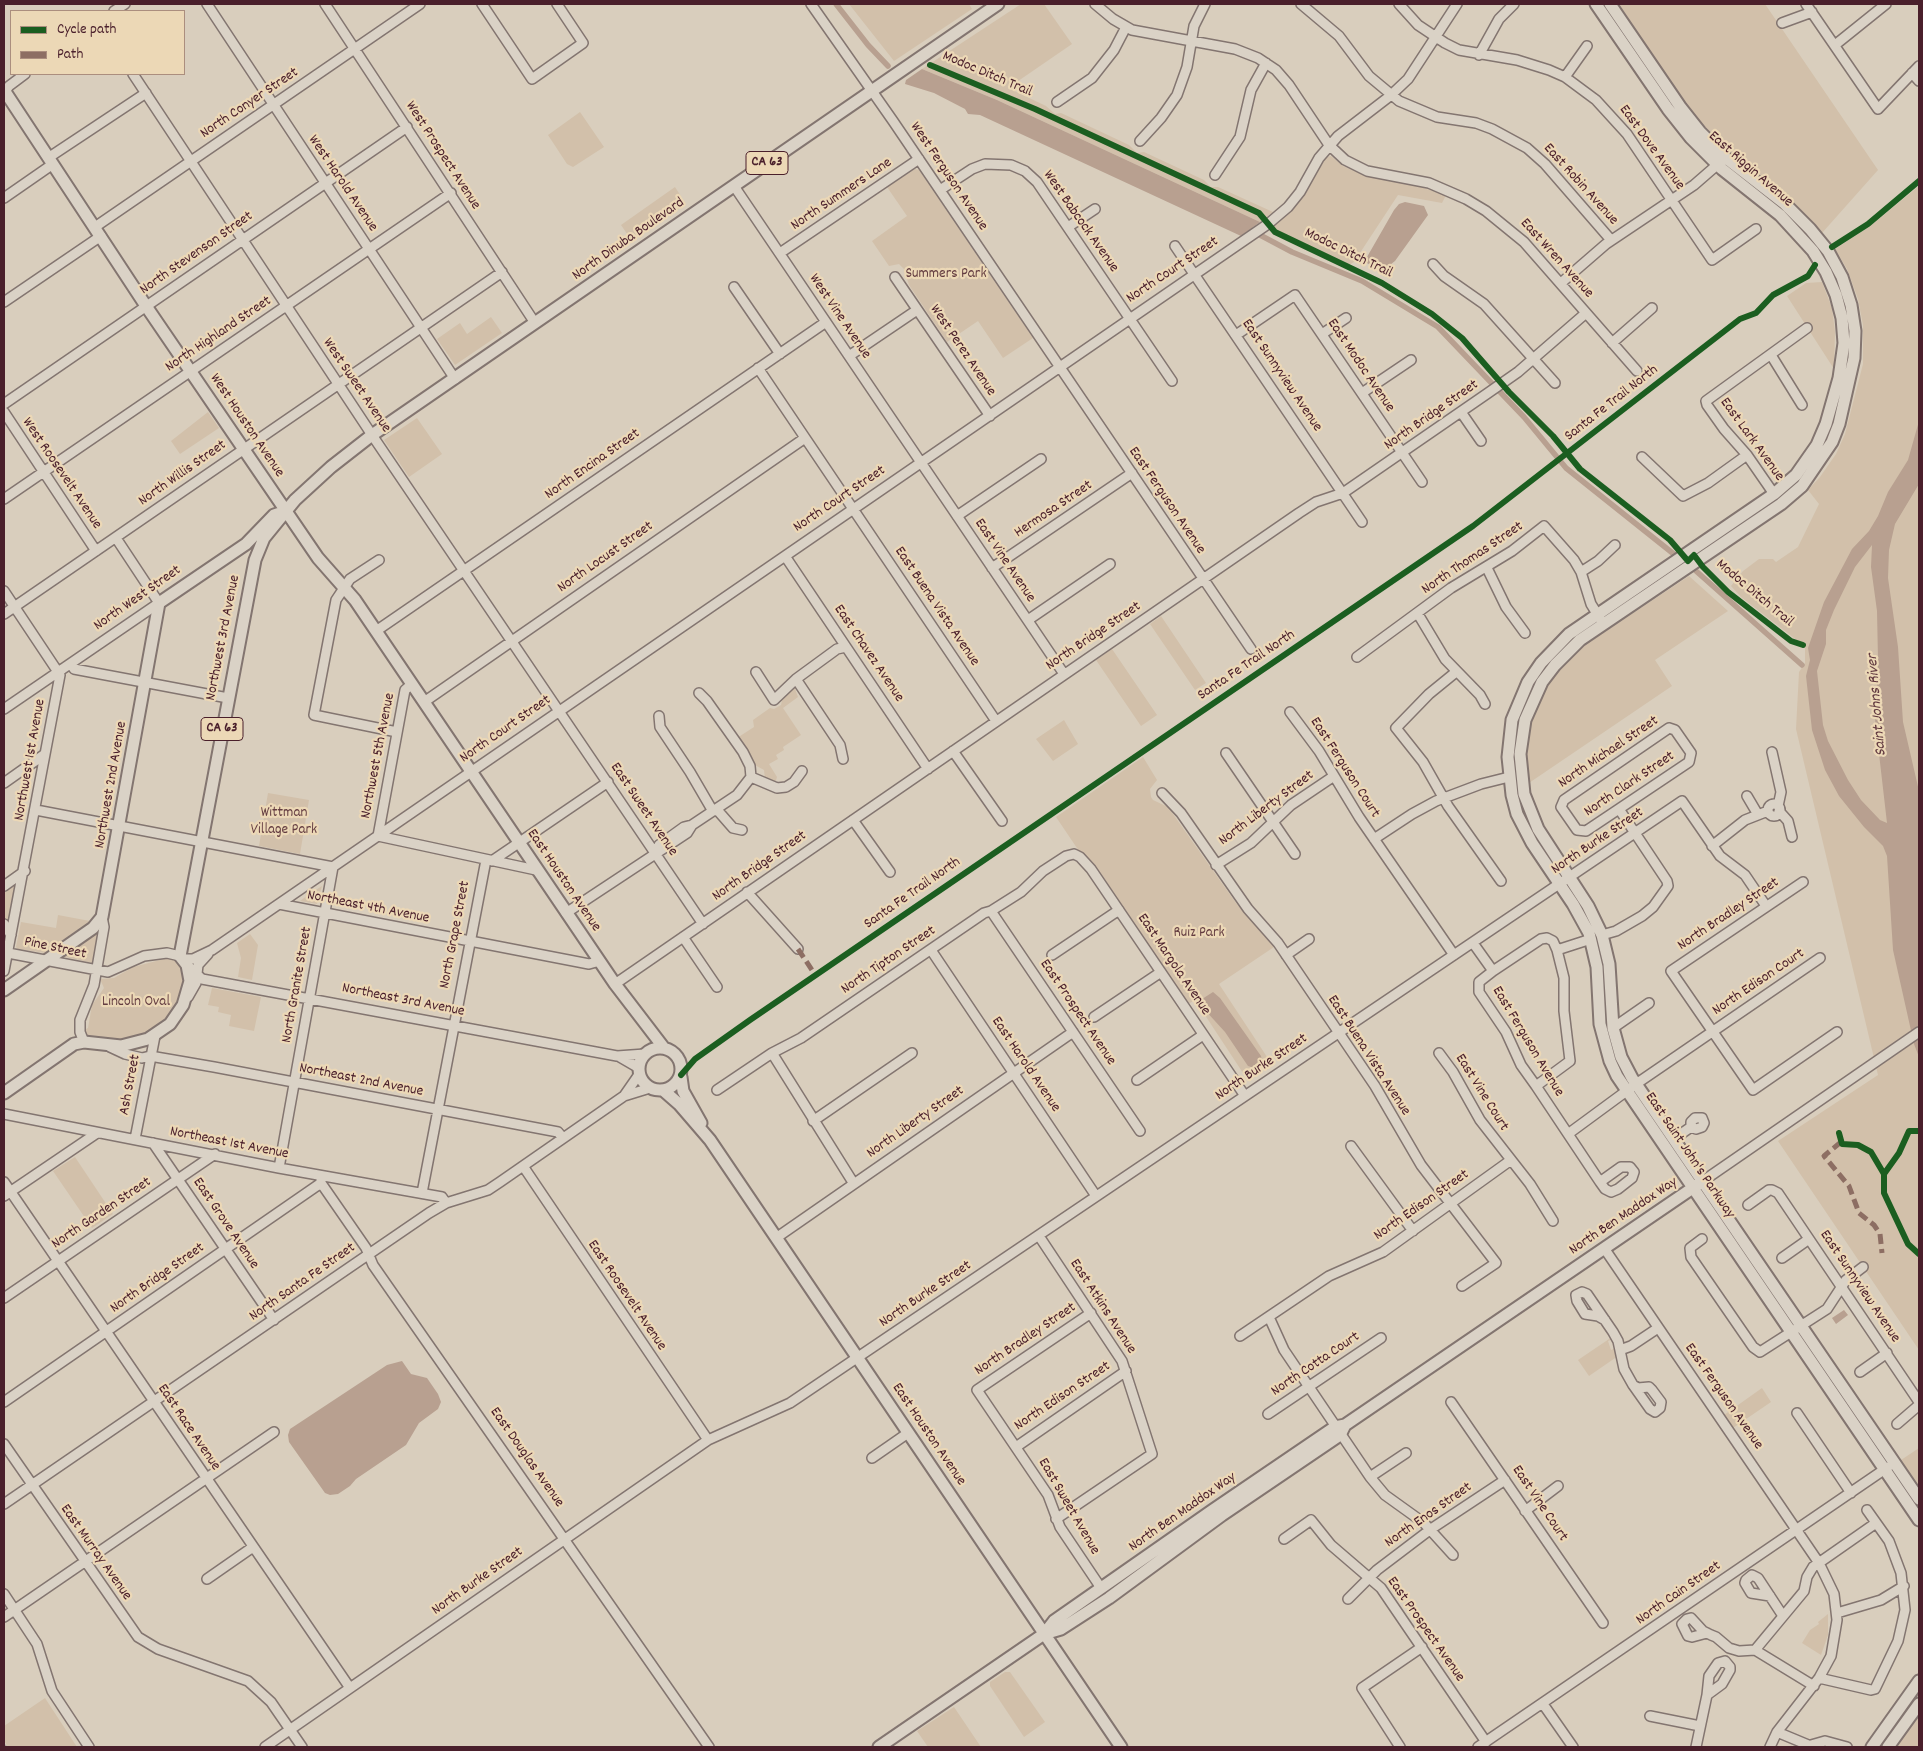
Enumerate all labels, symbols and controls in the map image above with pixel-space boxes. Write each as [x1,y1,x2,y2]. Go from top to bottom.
legend [10,10,185,75]
text: Cycle path [57,19,116,41]
text: Path [57,44,83,66]
street label: Modoc Ditch Trail [939,48,1035,102]
street label: North Conyer Street [197,64,303,144]
street label: West Prospect Avenue [400,99,484,213]
street label: East Dove Avenue [1614,102,1688,194]
street label: West Ferguson Avenue [905,119,991,235]
street label: East Riggin Avenue [1704,128,1796,212]
street label: West Harold Avenue [303,132,381,236]
street label: East Robin Avenue [1539,140,1621,230]
road number: CA 63 [746,152,788,174]
street label: North Summers Lane [788,155,896,235]
street label: West Babcock Avenue [1038,167,1122,277]
street label: North Dinuba Boulevard [570,195,688,285]
street label: North Stevenson Street [137,208,257,300]
street label: East Wren Avenue [1515,215,1597,303]
street label: Modoc Ditch Trail [1301,225,1395,283]
street label: North Court Street [1124,234,1222,308]
park label: Summers Park [905,266,987,284]
street label: West Vine Avenue [804,271,874,363]
street label: North Highland Street [163,293,275,377]
street label: West Perez Avenue [925,302,999,400]
street label: East Sunnyview Avenue [1237,316,1325,436]
street label: East Modoc Avenue [1322,316,1398,416]
street label: West Sweet Avenue [318,335,394,437]
street label: Santa Fe Trail North [1562,362,1662,446]
street label: West Houston Avenue [205,371,287,481]
street label: North Bridge Street [1381,377,1483,455]
street label: East Lark Avenue [1715,395,1787,485]
street label: West Roosevelt Avenue [17,415,105,533]
street label: North Encina Street [542,426,644,504]
street label: North Willis Street [136,437,230,511]
street label: East Ferguson Avenue [1123,444,1209,558]
street label: North Court Street [791,463,889,537]
street label: Hermosa Street [1012,477,1096,543]
street label: East Vine Avenue [969,516,1039,606]
street label: North Locust Street [555,518,657,598]
street label: North Thomas Street [1419,518,1527,600]
street label: East Buena Vista Avenue [889,544,983,670]
street label: Modoc Ditch Trail [1711,556,1797,632]
street label: North West Street [91,562,185,636]
street label: Northwest 3rd Avenue [203,574,245,702]
street label: North Bridge Street [1043,599,1145,675]
street label: East Chavez Avenue [829,602,907,706]
street label: Santa Fe Trail North [1195,627,1299,705]
water label: Saint Johns River [1864,653,1892,757]
street label: Northwest 5th Avenue [358,692,400,820]
street label: North Court Street [457,692,555,768]
street label: Northwest 1st Avenue [11,698,51,822]
street label: North Michael Street [1555,713,1663,793]
street label: East Ferguson Court [1305,714,1383,822]
road number: CA 63 [201,718,243,741]
street label: Northwest 2nd Avenue [92,720,132,850]
street label: North Clark Street [1581,748,1679,822]
street label: East Sweet Avenue [605,760,681,860]
street label: North Liberty Street [1216,767,1318,851]
park label: Wittman Village Park [251,805,317,840]
street label: North Burke Street [1549,805,1647,879]
street label: East Houston Avenue [522,826,604,936]
street label: North Bridge Street [709,828,811,906]
street label: Santa Fe Trail North [861,854,965,934]
street label: North Bradley Street [1675,874,1783,956]
street label: North Grape Street [437,880,475,990]
street label: Northeast 4th Avenue [305,887,431,929]
street label: East Margola Avenue [1132,911,1214,1019]
street label: North Tipton Street [838,923,940,999]
park label: Ruiz Park [1173,925,1225,943]
street label: North Granite Street [279,926,317,1044]
street label: Pine Street [22,934,88,964]
street label: North Edison Court [1710,946,1808,1020]
street label: East Prospect Avenue [1035,957,1119,1069]
street label: Northeast 3rd Avenue [340,980,466,1022]
street label: East Ferguson Avenue [1487,984,1567,1100]
street label: East Buena Vista Avenue [1322,992,1414,1120]
park label: Lincoln Oval [102,994,170,1012]
street label: East Harold Avenue [986,1014,1064,1116]
street label: North Burke Street [1213,1031,1311,1105]
street label: East Vine Court [1450,1051,1512,1135]
street label: Ash Street [116,1053,146,1117]
street label: Northeast 2nd Avenue [297,1060,425,1102]
street label: North Liberty Street [864,1083,968,1163]
street label: East Saint John's Parkway [1640,1089,1738,1223]
street label: Northeast 1st Avenue [168,1124,290,1164]
street label: North Edison Street [1371,1167,1473,1245]
street label: North Garden Street [49,1174,155,1254]
street label: North Ben Maddox Way [1566,1174,1682,1260]
street label: East Grove Avenue [188,1175,262,1273]
street label: East Sunnyview Avenue [1815,1227,1903,1347]
street label: East Roosevelt Avenue [582,1237,670,1355]
street label: North Bridge Street [107,1240,209,1318]
street label: North Santa Fe Street [247,1240,359,1326]
street label: East Atkins Avenue [1065,1256,1139,1358]
street label: North Burke Street [877,1258,975,1332]
street label: North Bradley Street [972,1299,1080,1381]
street label: North Cotta Court [1268,1329,1364,1401]
street label: East Ferguson Avenue [1680,1340,1766,1454]
street label: North Edison Street [1012,1358,1114,1436]
street label: East Houston Avenue [887,1380,969,1490]
street label: East Race Avenue [152,1381,224,1475]
street label: East Douglas Avenue [485,1405,567,1511]
street label: East Sweet Avenue [1033,1455,1103,1559]
street label: East Vine Court [1507,1463,1571,1545]
street label: North Ben Maddox Way [1126,1469,1240,1557]
street label: North Enos Street [1382,1479,1476,1553]
street label: East Murray Avenue [55,1502,135,1604]
street label: North Burke Street [429,1544,527,1620]
street label: North Cain Street [1633,1558,1725,1630]
street label: East Prospect Avenue [1382,1574,1468,1686]

